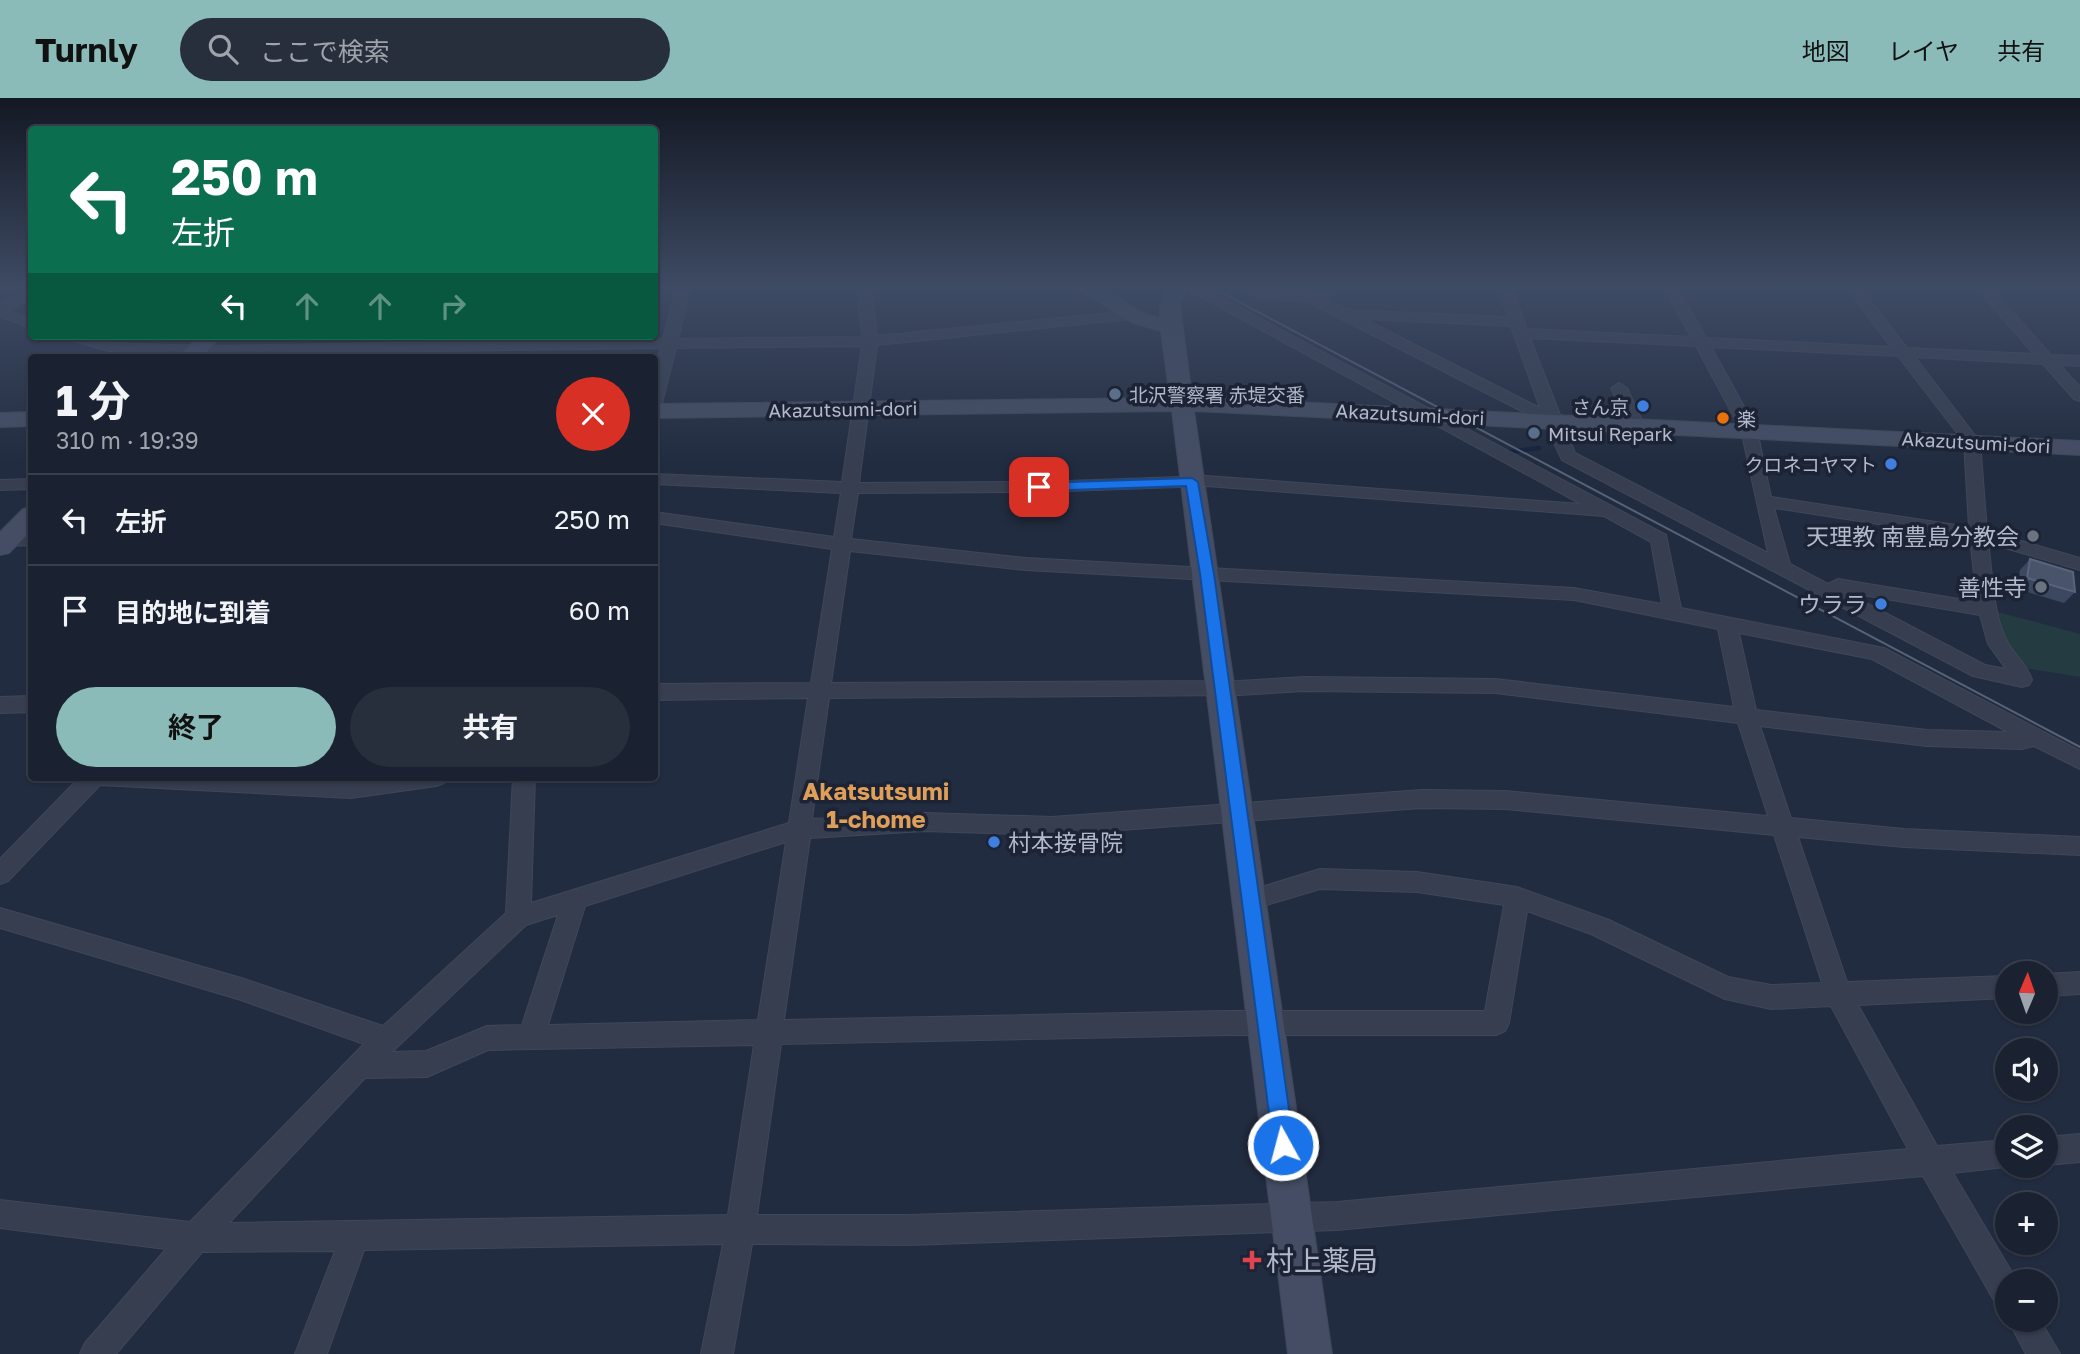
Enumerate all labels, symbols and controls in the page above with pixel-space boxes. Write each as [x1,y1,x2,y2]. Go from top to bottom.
search box [180,18,670,81]
text: Turnly [35,30,138,69]
icon: search [204,30,242,68]
text: ここで検索 [260,36,390,67]
text: 地図 [1802,36,1850,65]
text: レイヤ [1888,36,1959,65]
text: 共有 [1997,36,2045,65]
text: 250 m [171,147,318,206]
icon: left [56,154,147,245]
text: 左折 [171,213,235,251]
icon: left [215,287,253,325]
icon: ahead [288,287,326,325]
icon: ahead [361,287,399,325]
icon: right [434,287,472,325]
text: 1 分 [56,375,130,425]
button: close [556,377,630,451]
place label: 北沢警察署 赤堤交番 [1129,383,1305,406]
marker: 北沢警察署 赤堤交番 [1107,386,1123,402]
place label: さん京 [1572,395,1629,418]
street label: Akazutsumi-dori [768,396,918,422]
marker: さん京 [1635,398,1651,414]
street label: Akazutsumi-dori [1335,399,1485,429]
place label: 楽 [1737,407,1756,430]
marker: 楽 [1715,410,1731,426]
place label: Mitsui Repark [1548,422,1673,445]
marker: Mitsui Repark [1526,425,1542,441]
text: 310 m · 19:39 [56,426,199,454]
street label: Akazutsumi-dori [1901,427,2051,457]
place label: クロネコヤマト [1744,453,1877,476]
marker: クロネコヤマト [1883,456,1899,472]
pin [1009,457,1069,517]
icon: arrive [1020,468,1058,506]
icon: left [56,501,94,539]
text: 250 m [554,504,630,535]
text: 左折 [115,506,167,537]
place label: 天理教 南豊島分教会 [1806,522,2019,550]
marker: 天理教 南豊島分教会 [2025,528,2041,544]
place label: 善性寺 [1958,573,2027,601]
marker: 善性寺 [2033,579,2049,595]
place label: ウララ [1798,590,1867,618]
icon: arrive [56,592,94,630]
text: 60 m [569,595,630,626]
marker: ウララ [1873,596,1889,612]
text: 目的地に到着 [115,597,271,628]
button: 終了 [56,687,336,767]
button: 共有 [350,687,630,767]
district label: Akatsutsumi 1-chome [803,776,949,833]
place label: 村本接骨院 [1008,828,1123,856]
marker: 村本接骨院 [986,834,1002,850]
north arrow [1995,961,2058,1024]
map controls [1995,961,2058,1332]
button: sound [1995,1038,2058,1101]
position arrow [1246,1108,1320,1182]
button: layers [1995,1115,2058,1178]
button: + [1995,1192,2058,1255]
place label: 村上薬局 [1266,1244,1378,1277]
marker: 村上薬局 [1244,1252,1260,1268]
button: − [1995,1269,2058,1332]

